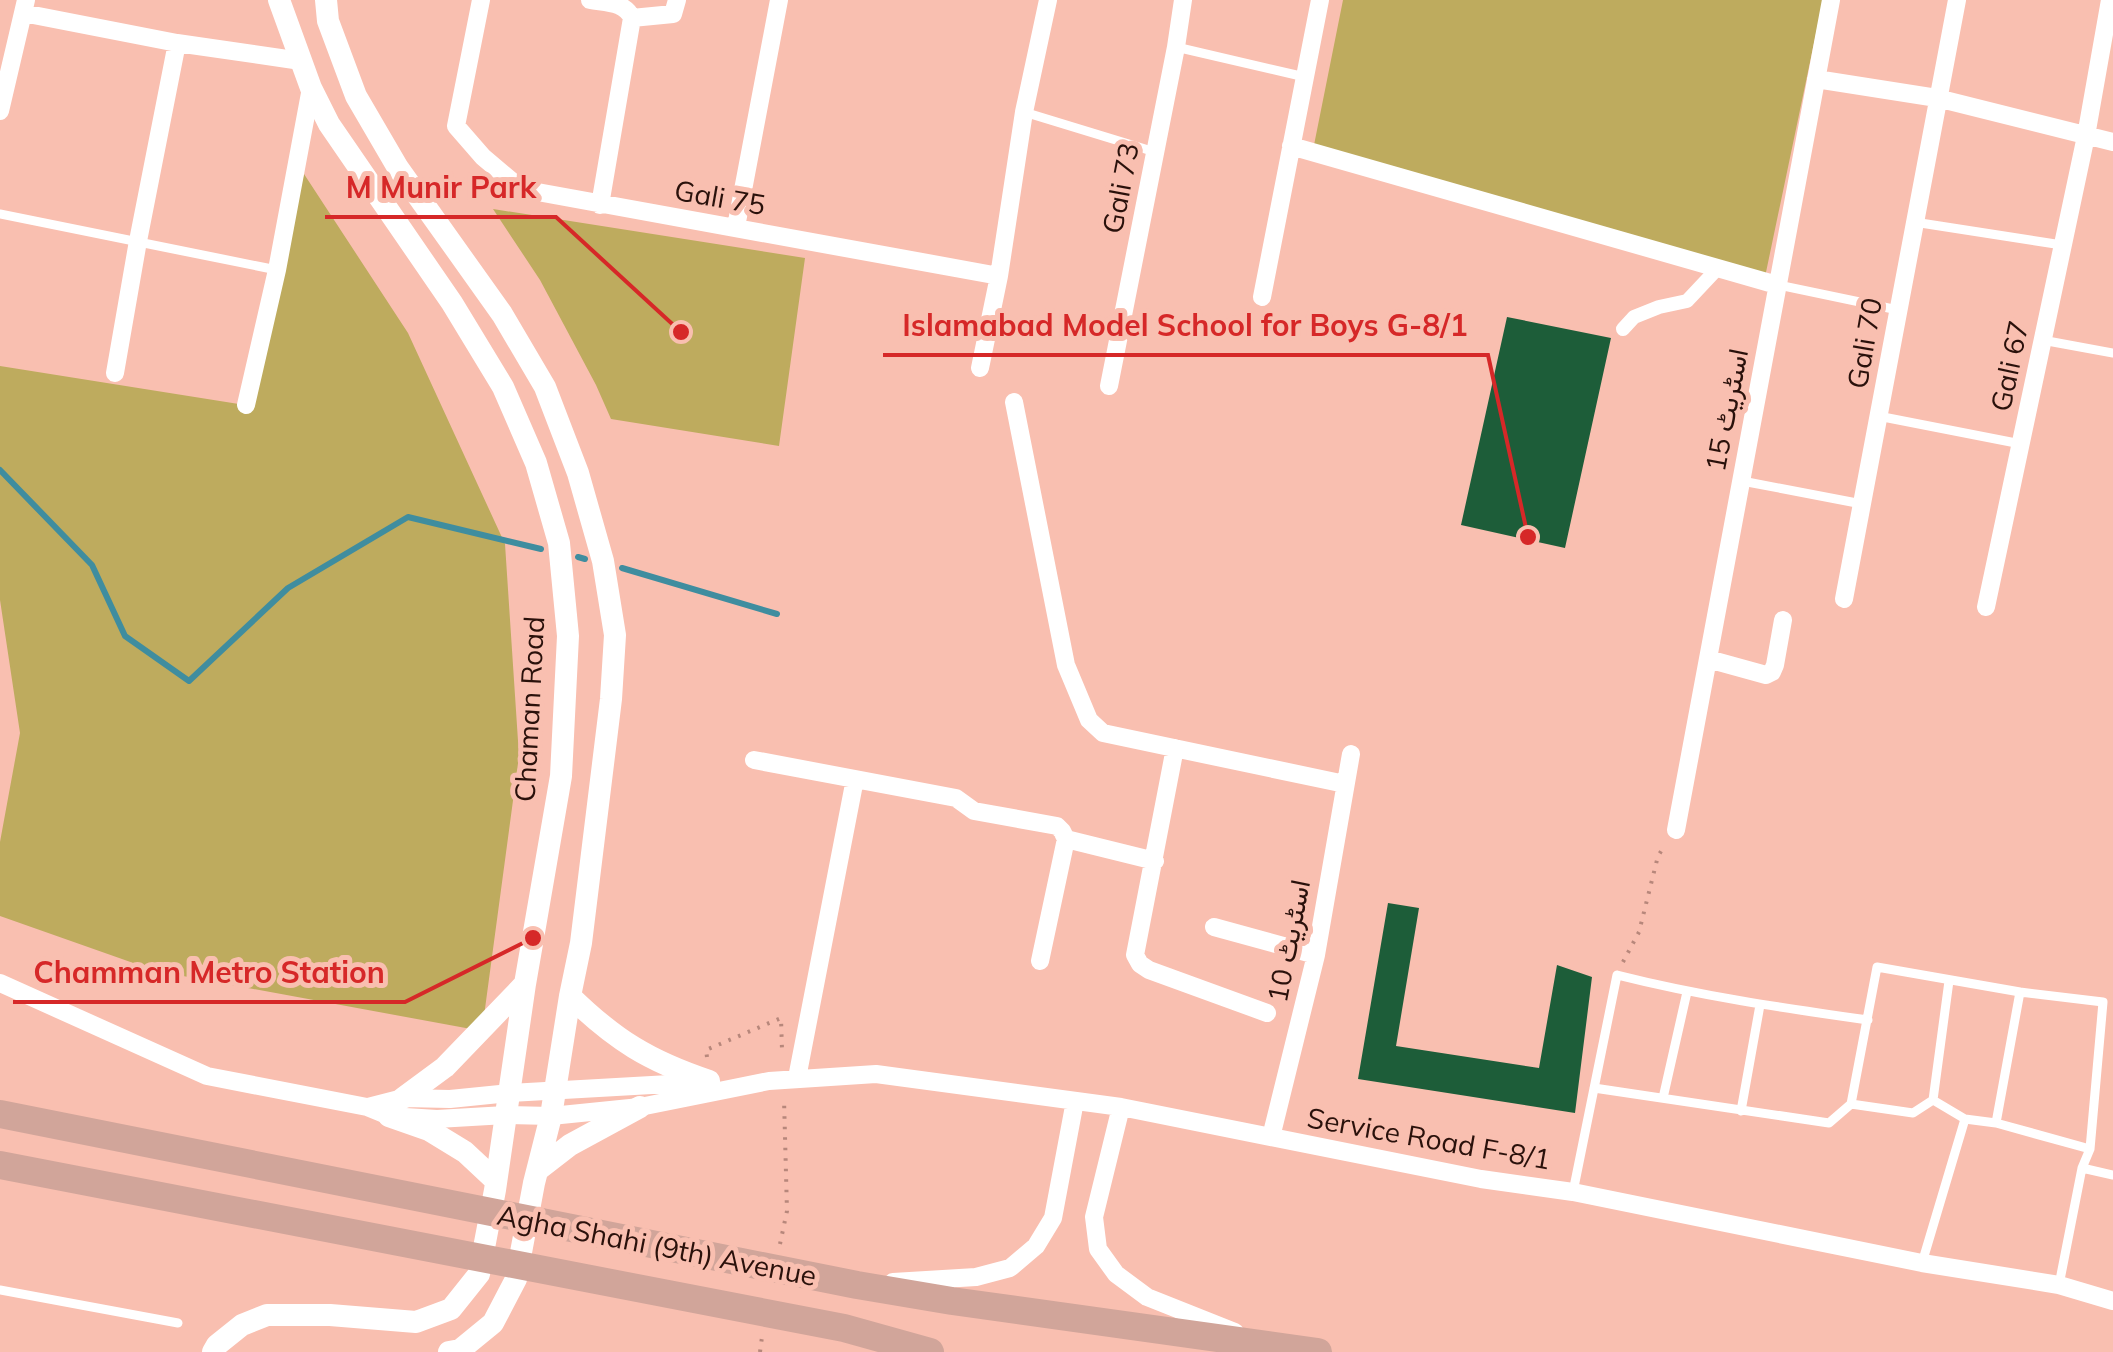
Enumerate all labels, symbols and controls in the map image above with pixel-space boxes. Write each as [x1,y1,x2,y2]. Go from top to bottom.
street label: Gali 73 [1094,140,1146,236]
callout: M Munir Park [325,157,556,217]
text: M Munir Park [346,168,538,206]
street label: Gali 75 [672,172,768,222]
callout: Islamabad Model School for Boys G-8/1 [883,295,1488,355]
street label: Gali 70 [1839,295,1889,391]
text: Islamabad Model School for Boys G-8/1 [902,306,1468,344]
street label: Gali 67 [1982,318,2036,414]
street label: اسٹریٹ 15 [1697,346,1756,475]
street label: Chaman Road [507,615,551,803]
street label: اسٹریٹ 10 [1259,877,1318,1006]
callout: Chamman Metro Station [13,942,405,1002]
text: Chamman Metro Station [33,953,385,991]
street label: Service Road F-8/1 [1305,1099,1553,1177]
street label: Agha Shahi (9th) Avenue [494,1197,820,1293]

